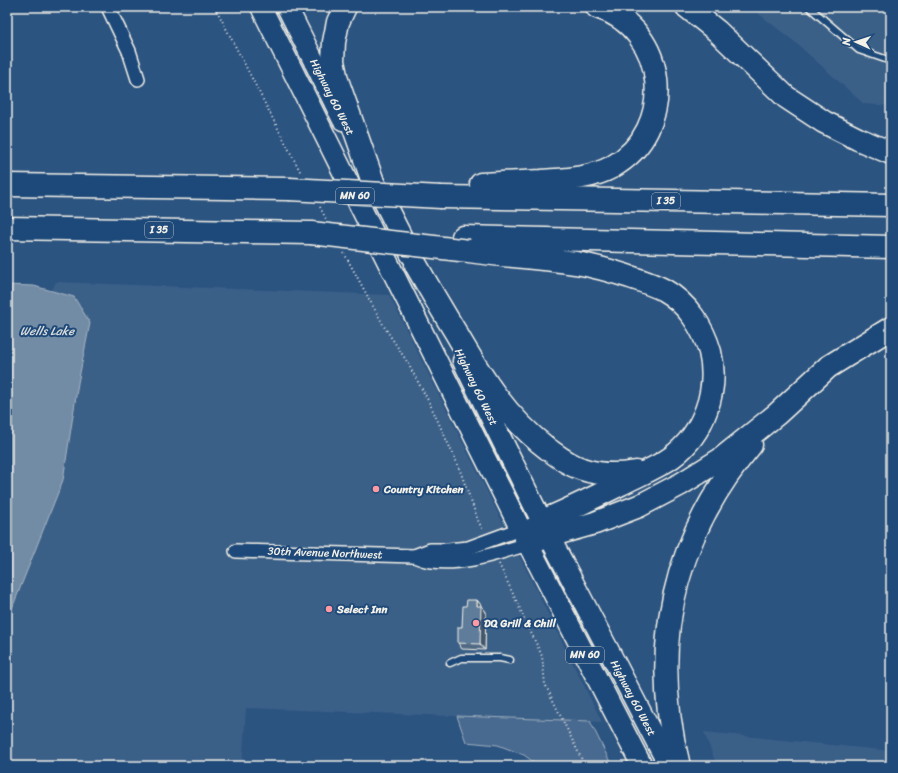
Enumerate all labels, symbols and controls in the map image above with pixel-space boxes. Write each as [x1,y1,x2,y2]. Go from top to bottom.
north arrow [836,22,876,62]
text: N [837,37,856,47]
street label: Highway 60 West [304,55,360,139]
road number: MN 60 [336,188,374,204]
road number: I 35 [652,193,680,209]
road number: I 35 [145,222,173,238]
water label: Wells Lake [20,320,75,342]
street label: Highway 60 West [449,345,503,429]
place label: Country Kitchen [383,480,464,499]
marker: Country Kitchen [371,484,381,494]
street label: 30th Avenue Northwest [267,542,383,565]
place label: Select Inn [336,600,387,619]
marker: Select Inn [324,604,334,614]
place label: DQ Grill & Chill [484,614,557,633]
marker: DQ Grill & Chill [471,618,481,628]
road number: MN 60 [566,647,604,663]
street label: Highway 60 West [605,656,661,740]

